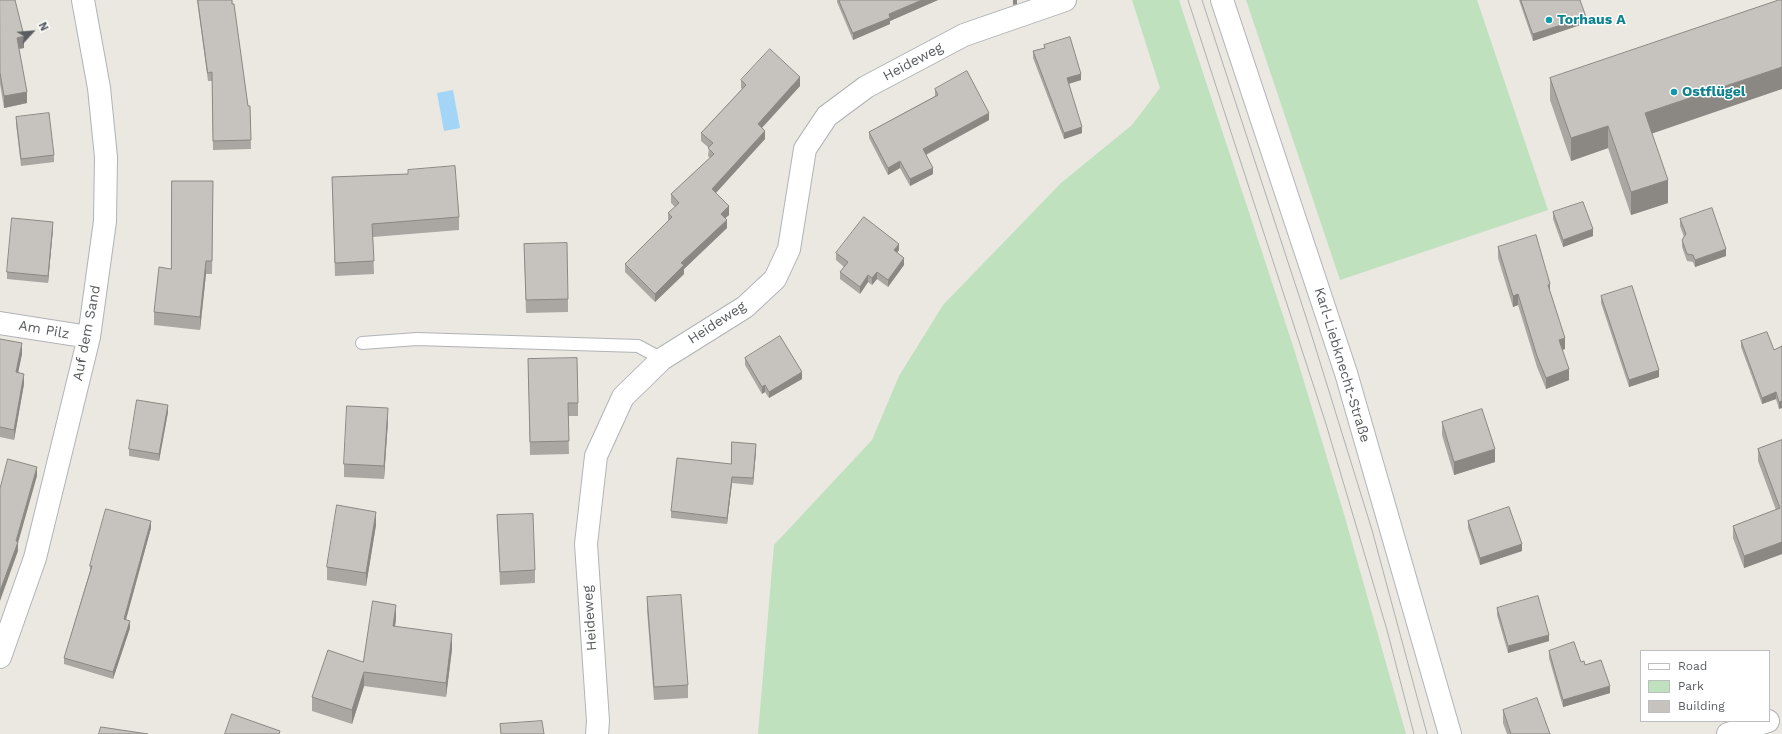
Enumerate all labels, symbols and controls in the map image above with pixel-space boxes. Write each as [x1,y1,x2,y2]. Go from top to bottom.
north arrow [12,12,52,52]
place label: Torhaus A [1557,12,1626,28]
marker: Torhaus A [1544,15,1554,25]
text: N [36,20,51,33]
street label: Heideweg [880,39,946,85]
place label: Ostflügel [1682,84,1745,100]
marker: Ostflügel [1669,87,1679,97]
street label: Auf dem Sand [69,284,105,382]
street label: Karl-Liebknecht-Straße [1310,286,1374,444]
street label: Heideweg [685,298,749,348]
street label: Am Pilz [17,317,71,343]
street label: Heideweg [579,585,601,651]
legend [1640,650,1770,722]
text: Road [1678,659,1707,673]
text: Park [1678,679,1704,693]
text: Building [1678,699,1725,713]

